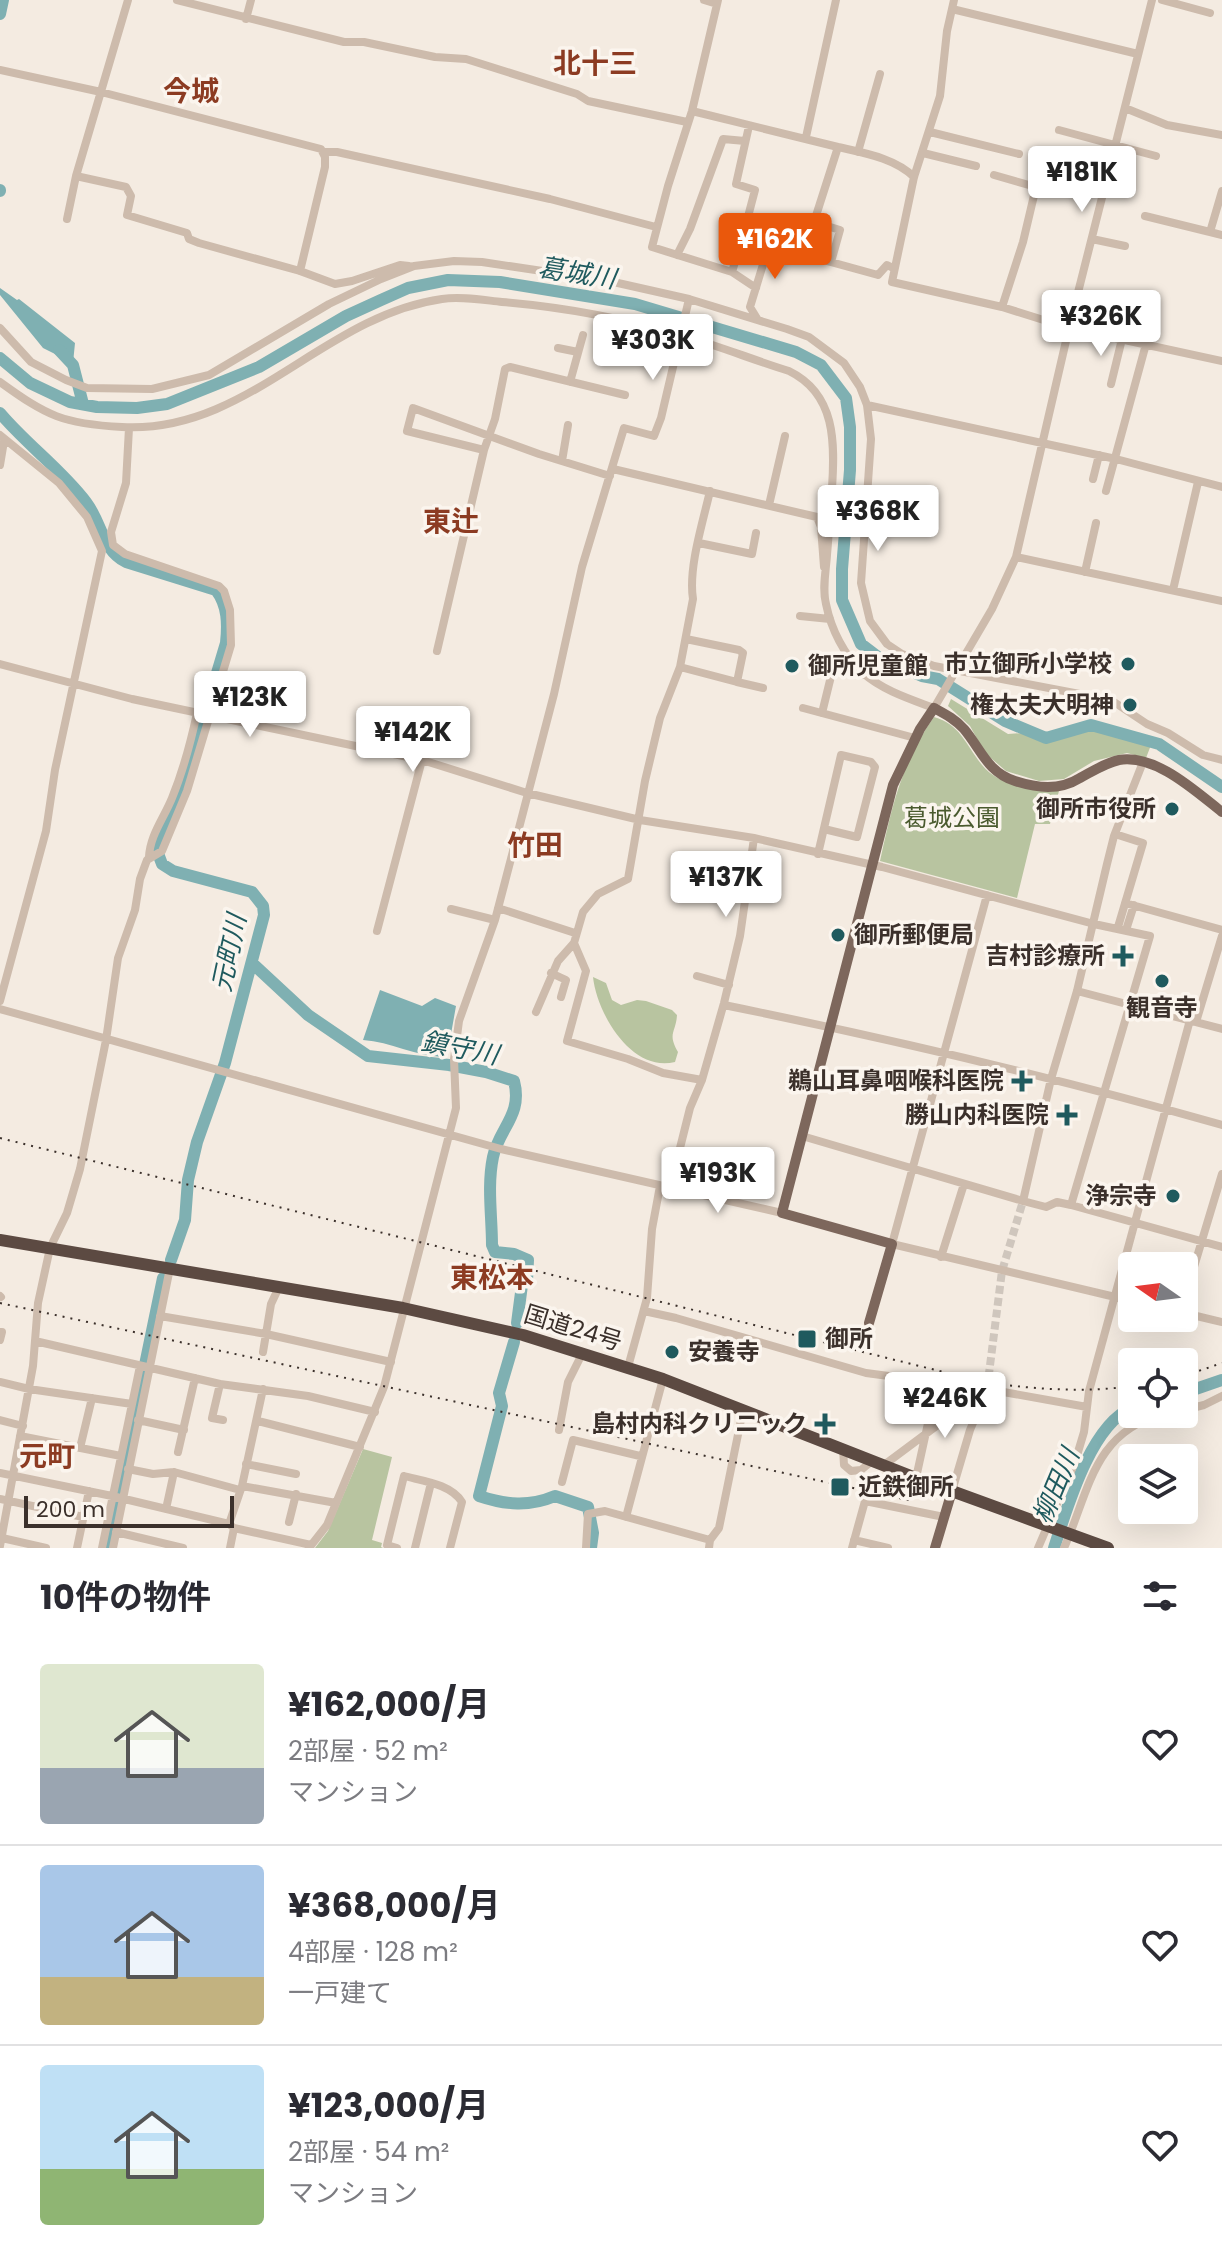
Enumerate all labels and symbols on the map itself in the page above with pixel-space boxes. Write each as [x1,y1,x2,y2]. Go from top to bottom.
district label: 北十三 [553,44,637,83]
district label: 今城 [163,72,219,111]
pin: ¥181K [1026,146,1138,214]
pin: ¥162K [719,213,831,281]
water label: 葛城川 [536,249,621,297]
pin: ¥326K [1045,290,1157,358]
pin: ¥303K [597,314,709,382]
pin: ¥368K [822,485,934,553]
district label: 東辻 [423,502,479,541]
place label: 市立御所小学校 [944,647,1112,680]
place label: 御所児童館 [808,649,928,682]
marker: 市立御所小学校 [1119,655,1137,673]
marker: 御所児童館 [783,657,801,675]
pin: ¥123K [194,671,306,739]
place label: 権太夫大明神 [970,688,1114,721]
marker: 権太夫大明神 [1121,696,1139,714]
pin: ¥142K [357,706,469,774]
place label: 御所市役所 [1036,792,1156,825]
marker: 御所市役所 [1163,800,1181,818]
park label: 葛城公園 [904,801,1000,834]
district label: 竹田 [507,826,563,865]
pin: ¥137K [670,851,782,919]
water label: 元町川 [203,908,255,995]
place label: 御所郵便局 [854,918,974,951]
marker: 御所郵便局 [829,926,847,944]
place label: 吉村診療所 [985,939,1105,972]
marker: 吉村診療所 [1112,945,1134,967]
marker: 観音寺 [1153,972,1171,990]
place label: 観音寺 [1126,991,1198,1024]
water label: 鎮守川 [418,1023,505,1074]
place label: 鵜山耳鼻咽喉科医院 [788,1064,1004,1097]
marker: 鵜山耳鼻咽喉科医院 [1011,1070,1033,1092]
place label: 勝山内科医院 [905,1098,1049,1131]
marker: 勝山内科医院 [1056,1104,1078,1126]
pin: ¥193K [662,1147,774,1215]
place label: 浄宗寺 [1085,1179,1157,1212]
marker: 浄宗寺 [1164,1187,1182,1205]
north arrow [1118,1252,1198,1332]
district label: 東松本 [450,1258,534,1297]
street label: 国道24号 [520,1297,626,1358]
place label: 御所 [825,1322,873,1355]
marker: 御所 [796,1328,818,1350]
place label: 安養寺 [688,1335,760,1368]
marker: 安養寺 [663,1343,681,1361]
pin: ¥246K [889,1372,1001,1440]
place label: 島村内科クリニック [591,1407,807,1440]
marker: 島村内科クリニック [814,1413,836,1435]
district label: 元町 [19,1437,75,1476]
water label: 柳田川 [1024,1440,1089,1529]
place label: 近鉄御所 [858,1470,954,1503]
marker: 近鉄御所 [829,1476,851,1498]
scale bar [24,1492,234,1528]

